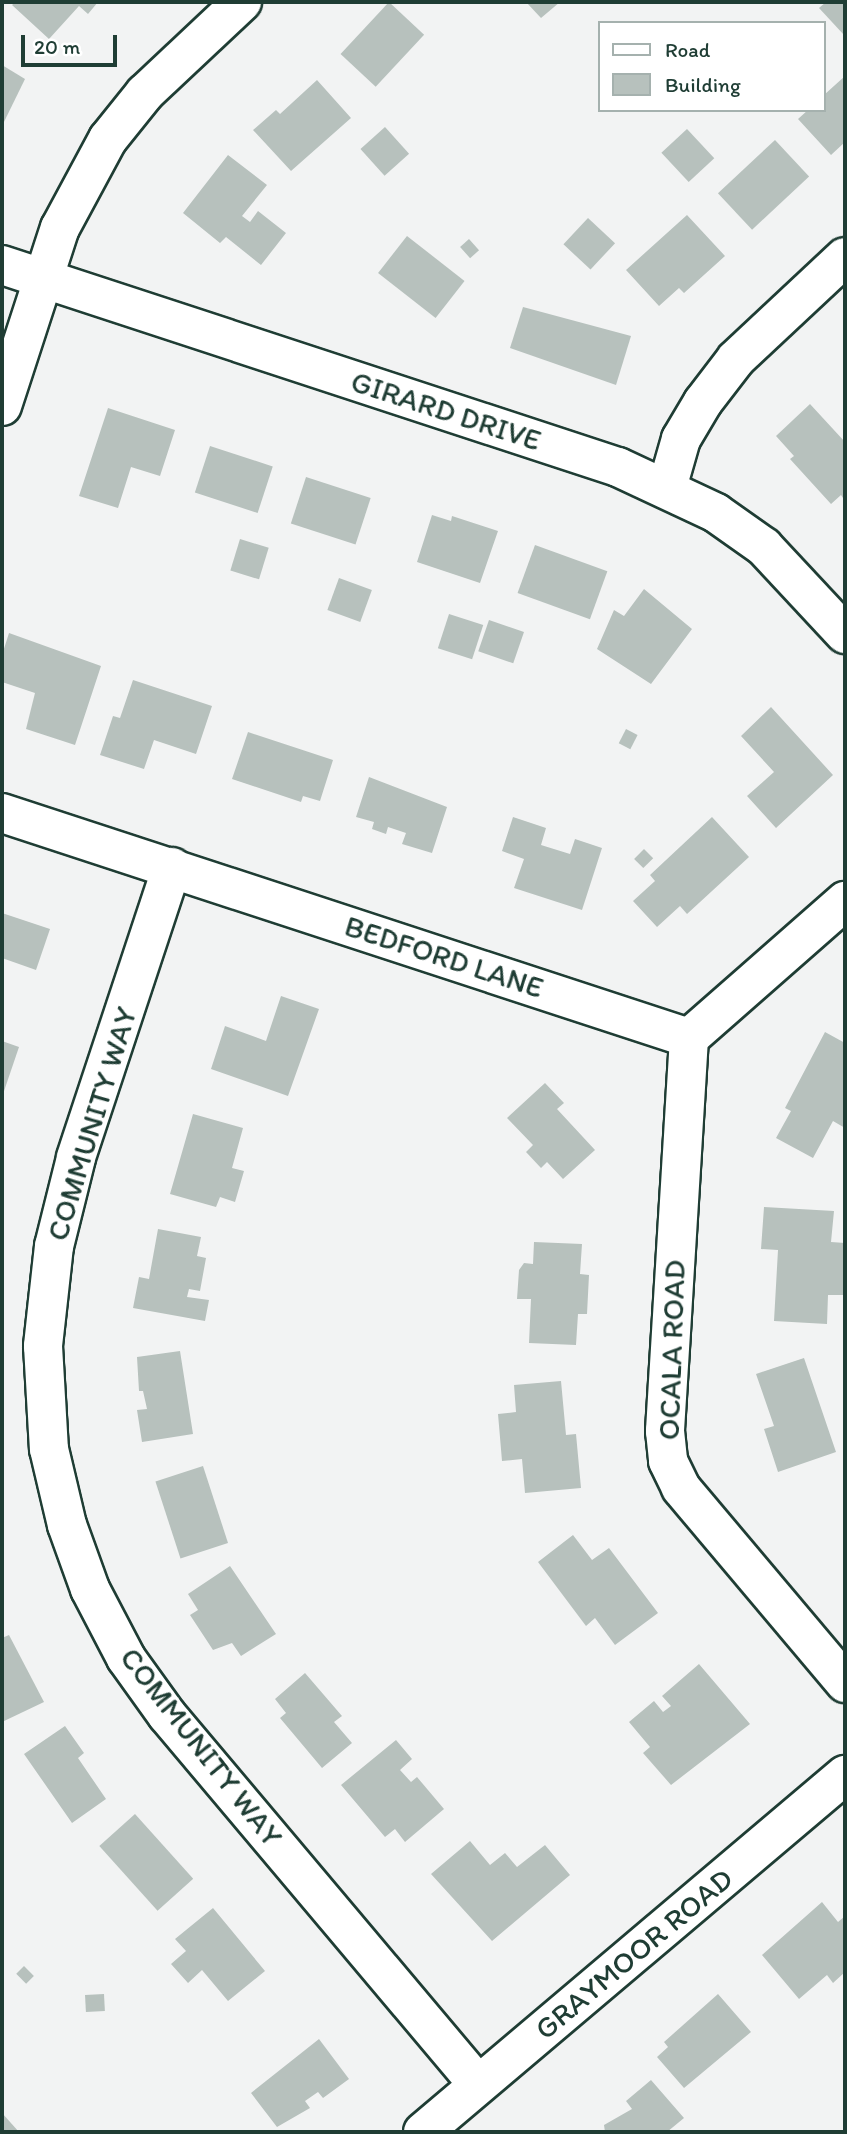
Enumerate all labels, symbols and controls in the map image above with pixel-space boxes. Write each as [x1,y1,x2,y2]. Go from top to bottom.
scale bar [24,21,121,65]
legend [598,21,826,112]
text: 20 m [34,34,80,59]
text: Road [665,37,710,62]
text: Building [665,72,741,97]
street label: GIRARD DRIVE [346,363,546,459]
street label: BEDFORD LANE [340,908,548,1006]
street label: COMMUNITY WAY [39,1003,145,1245]
street label: OCALA ROAD [651,1260,693,1440]
street label: COMMUNITY WAY [112,1640,290,1854]
street label: GRAYMOOR ROAD [528,1861,740,2047]

